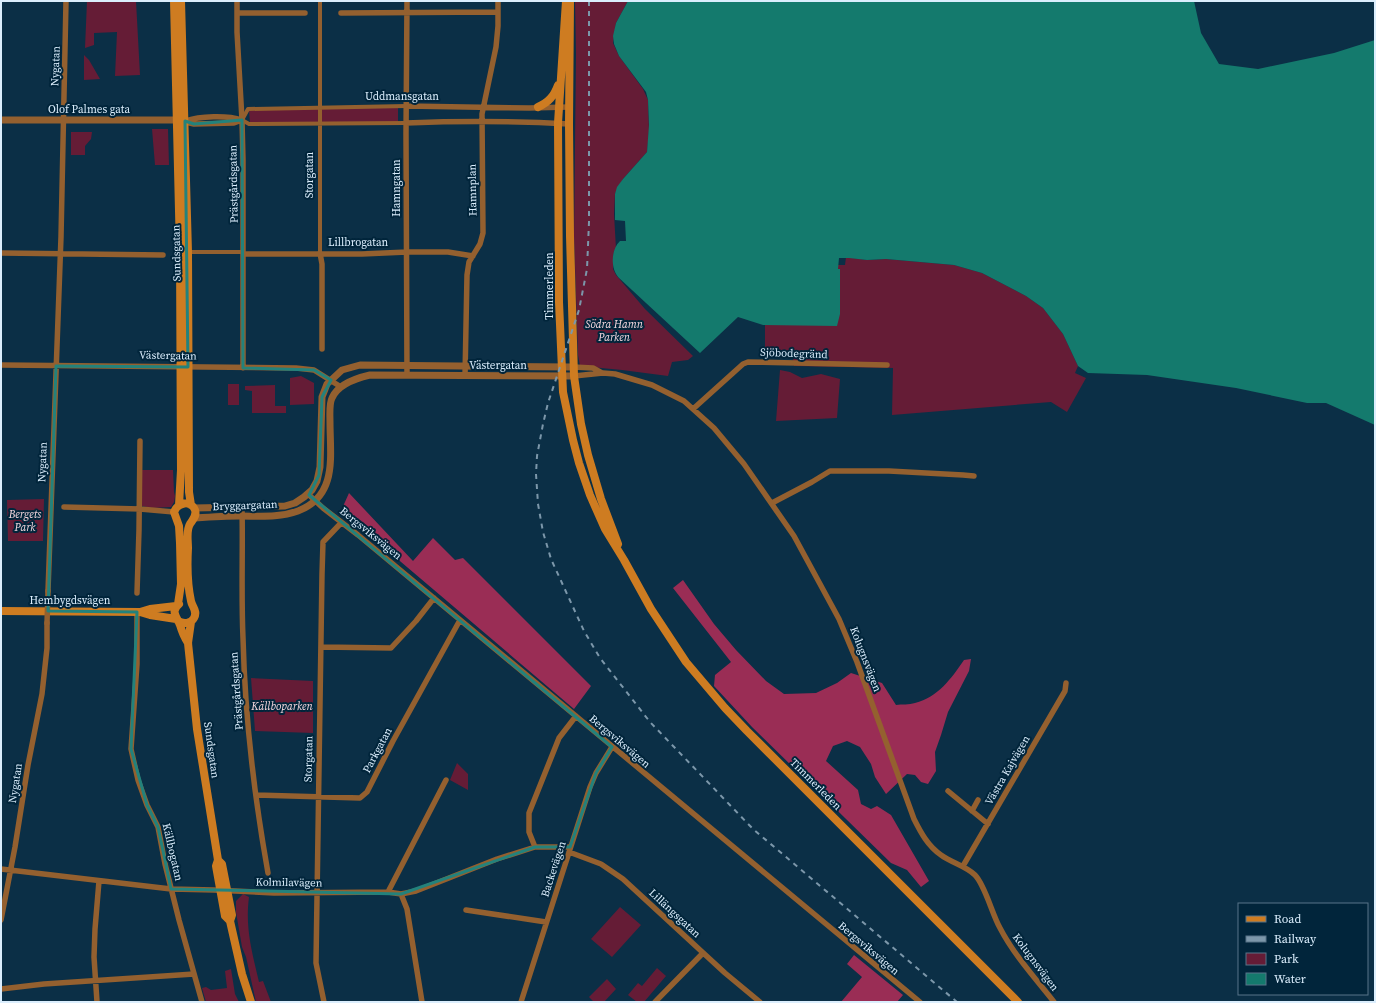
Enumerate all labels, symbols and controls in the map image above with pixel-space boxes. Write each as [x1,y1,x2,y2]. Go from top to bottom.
street label: Nygatan [47,45,64,86]
street label: Uddmansgatan [365,89,439,104]
street label: Olof Palmes gata [48,102,130,117]
street label: Prästgårdsgatan [225,144,242,223]
street label: Storgatan [302,151,317,198]
street label: Hamngatan [389,159,404,217]
street label: Hamnplan [465,163,480,216]
street label: Sundsgatan [169,224,184,281]
street label: Lillbrogatan [328,235,388,250]
street label: Timmerleden [542,252,557,320]
park label: Södra Hamn Parken [585,317,644,345]
street label: Sjöbodegränd [760,345,829,362]
street label: Västergatan [139,347,197,364]
street label: Västergatan [469,358,527,373]
street label: Nygatan [34,441,51,482]
street label: Bryggargatan [212,497,278,514]
street label: Bergsviksvägen [337,504,405,563]
park label: Bergets Park [8,507,41,535]
street label: Hembygdsvägen [30,593,111,608]
street label: Kolugnsvägen [846,625,885,694]
street label: Prästgårdsgatan [226,651,247,731]
park label: Källboparken [250,699,313,714]
street label: Bergsviksvägen [586,711,654,772]
street label: Sundsgatan [200,721,223,779]
street label: Parkgatan [359,725,396,776]
street label: Västra Kajvägen [981,732,1034,808]
street label: Storgatan [301,735,316,782]
street label: Timmerleden [787,755,845,814]
street label: Nygatan [5,762,26,804]
street label: Källbogatan [159,822,186,883]
street label: Backevägen [537,839,570,899]
street label: Kolmilavägen [255,874,323,891]
street label: Lillängsgatan [645,885,704,942]
legend [1238,903,1368,995]
text: Road [1274,911,1301,927]
street label: Bergsviksvägen [835,918,903,979]
street label: Kolugnsvägen [1009,930,1062,994]
text: Railway [1274,931,1317,947]
text: Park [1274,951,1299,967]
text: Water [1274,971,1306,987]

